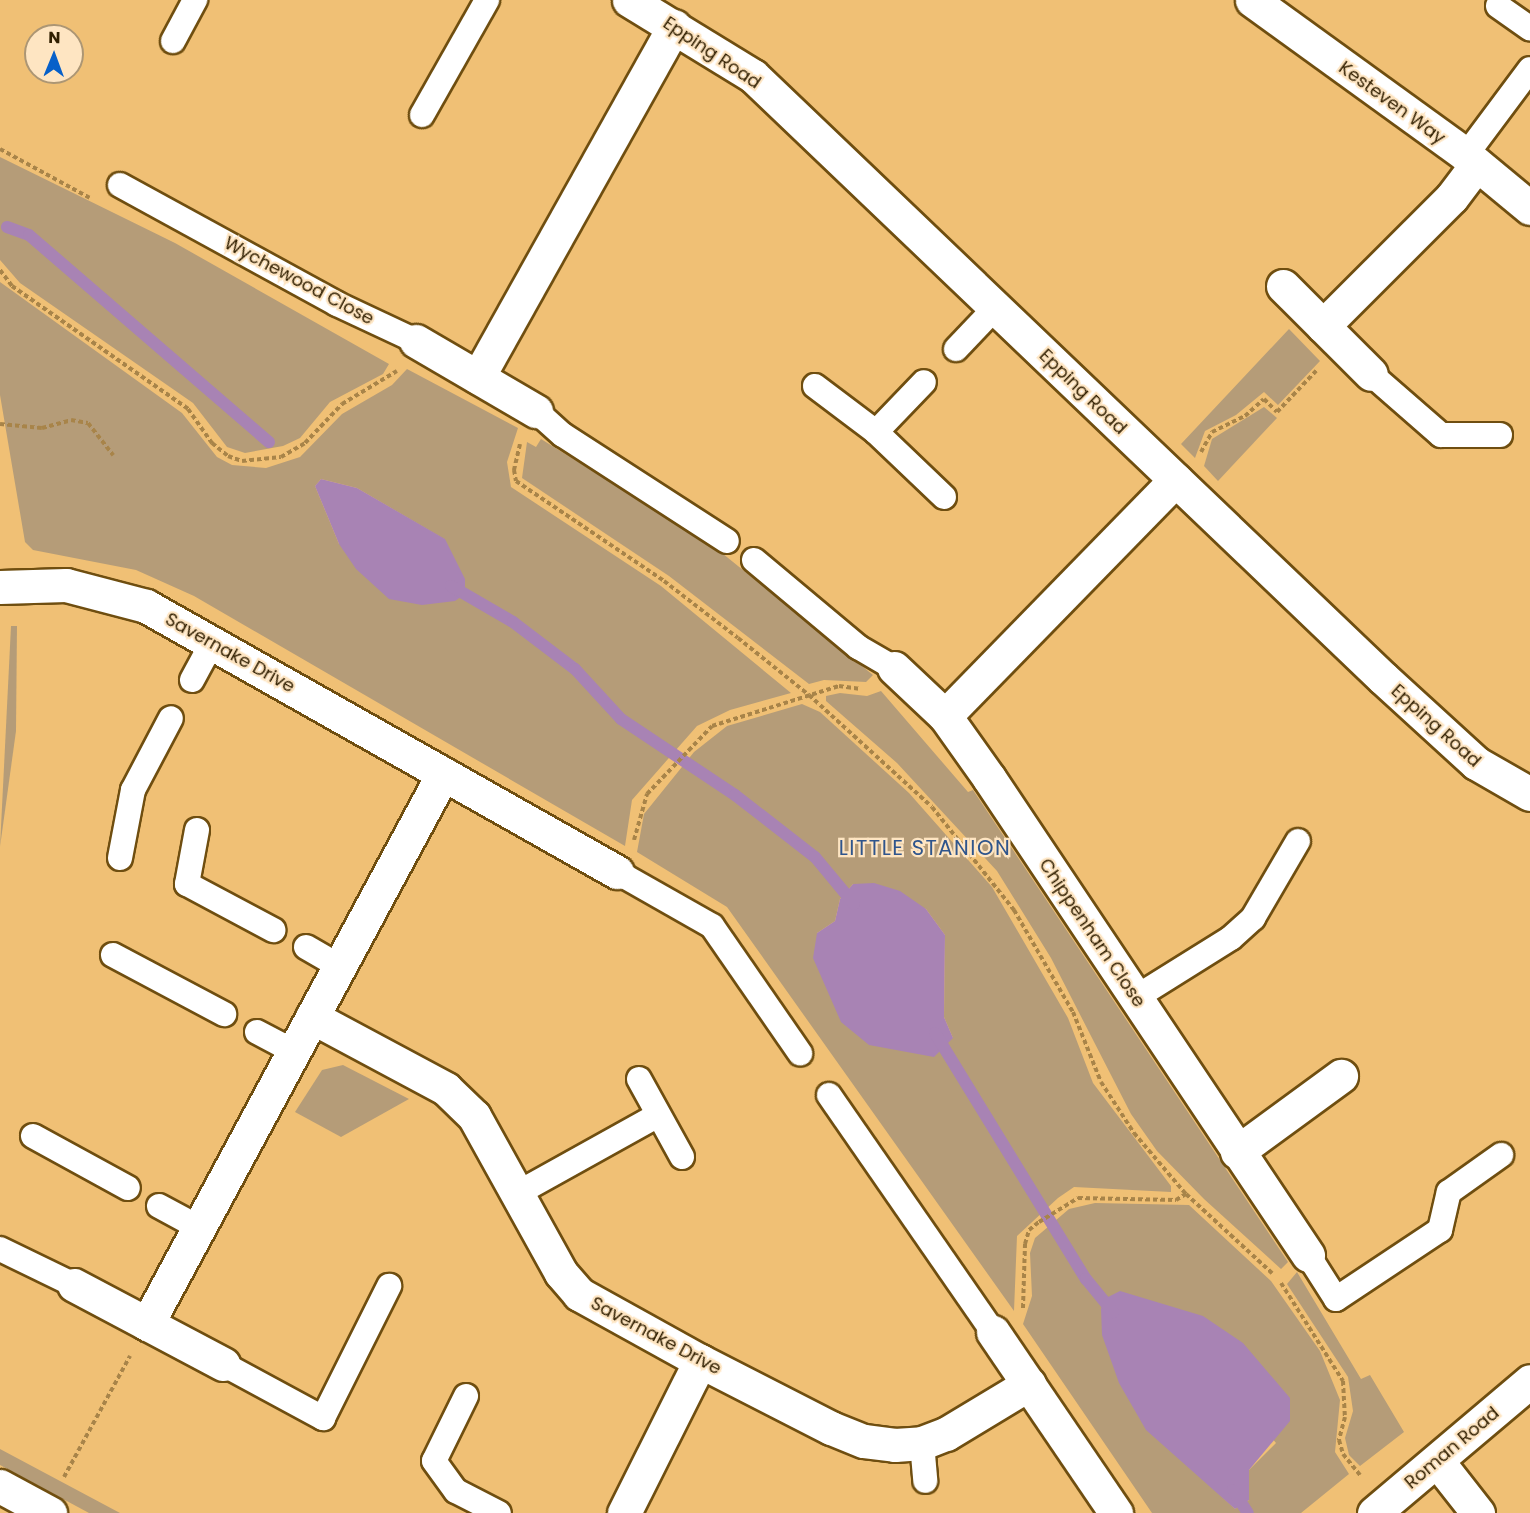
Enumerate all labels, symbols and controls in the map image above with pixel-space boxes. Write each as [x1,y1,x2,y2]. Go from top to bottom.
street label: Epping Road [659,12,765,94]
north arrow [24,24,84,84]
text: N [48,26,61,49]
street label: Kesteven Way [1334,57,1450,149]
street label: Wychewood Close [220,232,378,330]
street label: Epping Road [1035,345,1131,439]
street label: Savernake Drive [161,608,299,698]
street label: Epping Road [1387,680,1485,772]
district label: LITTLE STANION [839,835,1011,861]
street label: Chippenham Close [1034,855,1150,1011]
street label: Savernake Drive [587,1292,725,1380]
street label: Roman Road [1401,1402,1503,1494]

